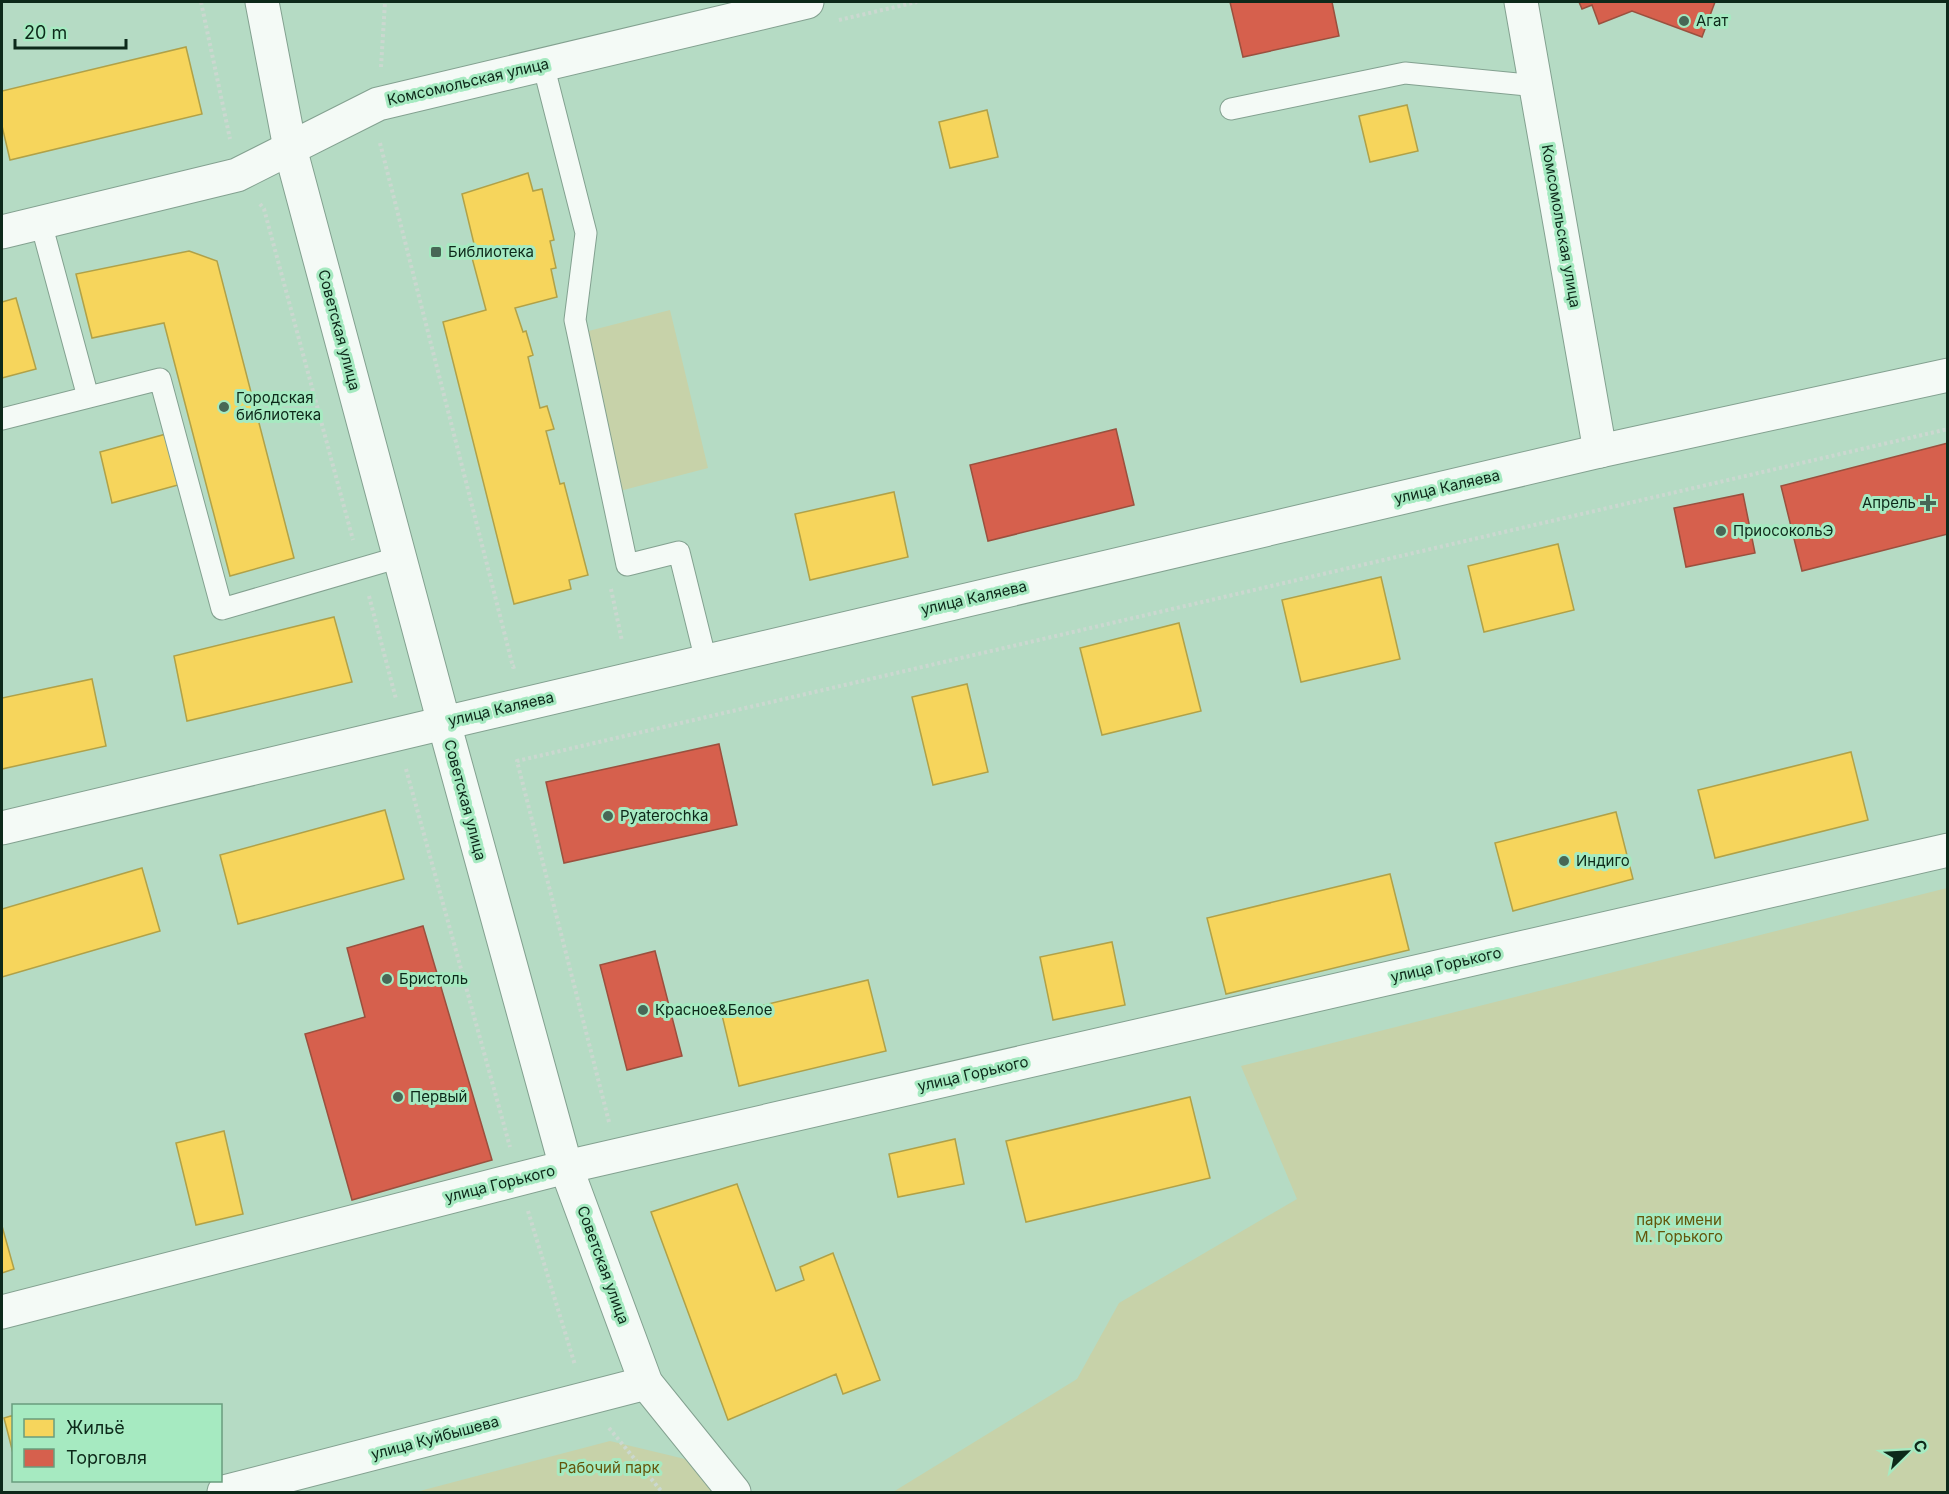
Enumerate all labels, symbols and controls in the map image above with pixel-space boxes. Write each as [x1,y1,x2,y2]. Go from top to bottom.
place label: Агат [1696,11,1728,30]
scale bar [15,12,126,50]
marker: Агат [1677,14,1691,28]
text: 20 m [24,22,67,43]
street label: Комсомольская улица [385,54,551,109]
street label: Комсомольская улица [1538,143,1585,309]
place label: Библиотека [448,242,534,261]
marker: Библиотека [429,245,443,259]
street label: Советская улица [314,267,365,392]
place label: Городская библиотека [236,388,321,424]
marker: Городская библиотека [217,400,231,414]
street label: улица Каляева [1392,465,1502,508]
place label: Апрель [1862,493,1916,512]
marker: Апрель [1921,496,1935,510]
place label: ПриосокольЭ [1733,521,1834,540]
marker: ПриосокольЭ [1714,524,1728,538]
street label: улица Каляева [919,576,1029,619]
street label: улица Каляева [446,687,556,730]
street label: Советская улица [440,737,491,862]
place label: Pyaterochka [620,806,708,825]
marker: Pyaterochka [601,809,615,823]
place label: Индиго [1576,851,1630,870]
marker: Индиго [1557,854,1571,868]
street label: улица Горького [1389,943,1503,986]
place label: Бристоль [399,969,468,988]
marker: Бристоль [380,972,394,986]
place label: Красное&Белое [655,1000,772,1019]
marker: Красное&Белое [636,1003,650,1017]
street label: улица Горького [916,1052,1030,1095]
place label: Первый [410,1087,467,1106]
marker: Первый [391,1090,405,1104]
street label: улица Горького [443,1161,557,1206]
street label: Советская улица [573,1203,634,1326]
park label: парк имени М. Горького [1635,1210,1723,1246]
legend [12,1404,222,1482]
street label: улица Куйбышева [369,1411,501,1464]
text: Жильё [66,1417,125,1438]
north arrow [1877,1422,1937,1482]
text: С [1909,1436,1932,1456]
text: Торговля [66,1447,147,1468]
park label: Рабочий парк [558,1458,660,1477]

